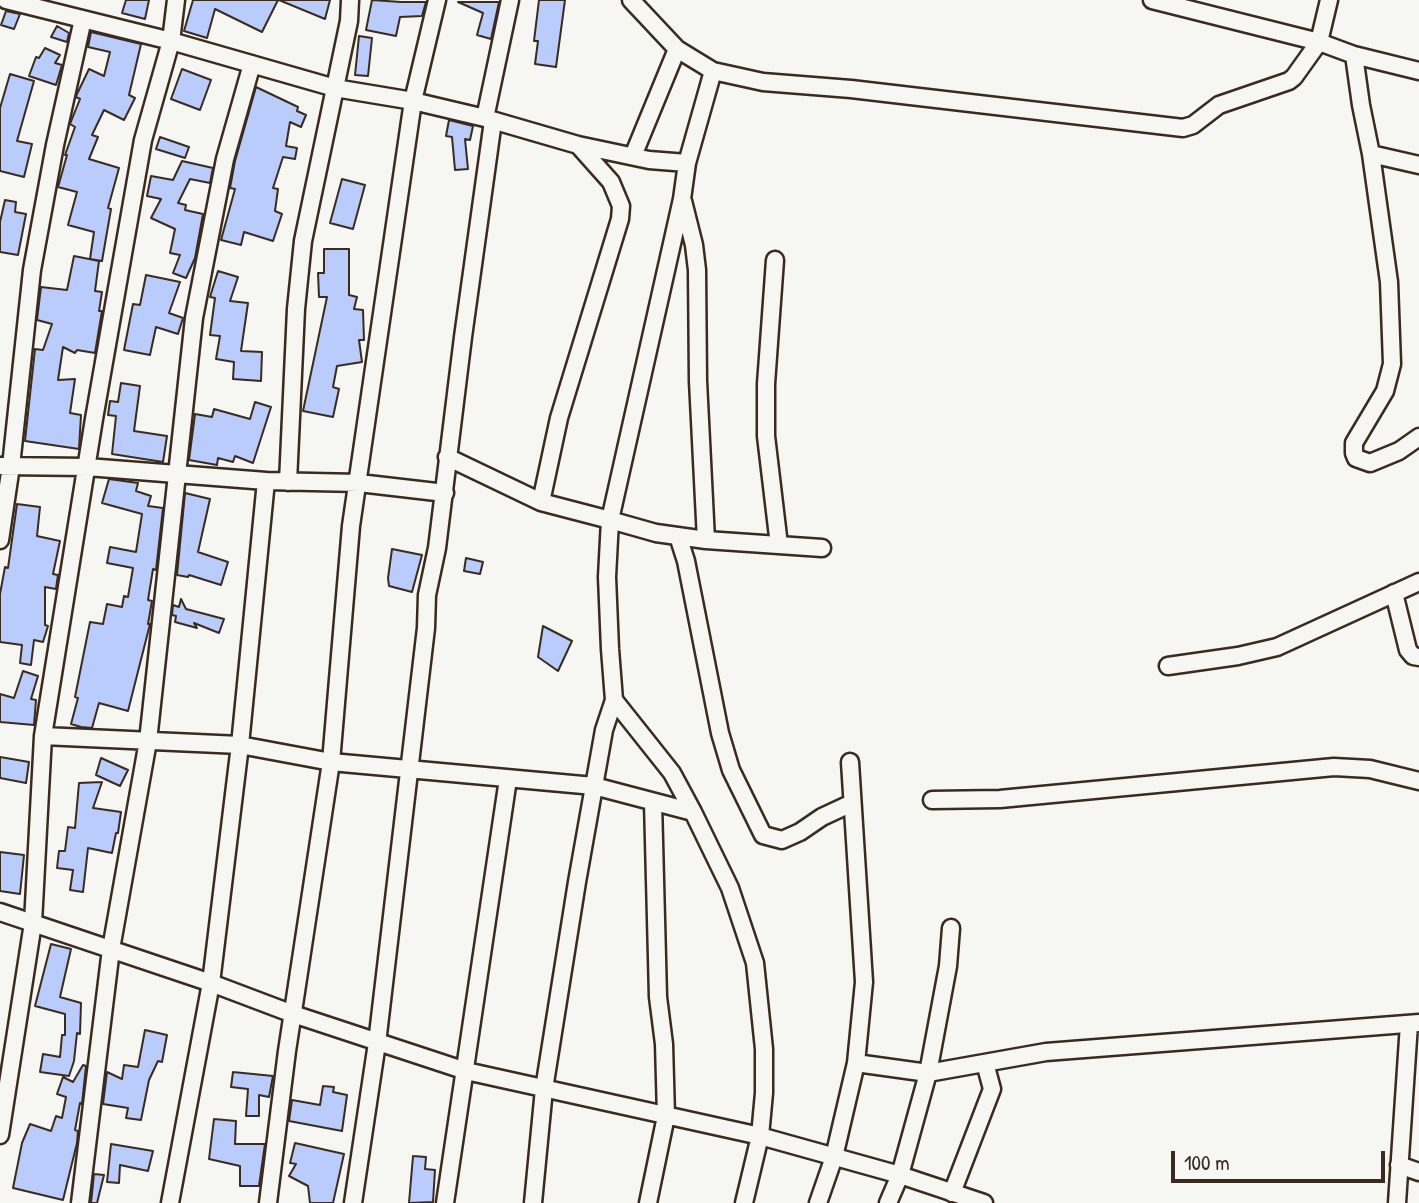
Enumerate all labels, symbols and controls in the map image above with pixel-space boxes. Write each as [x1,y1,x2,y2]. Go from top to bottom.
scale bar [1174,1136,1388,1180]
text: 100 m [1184,1148,1230,1177]

